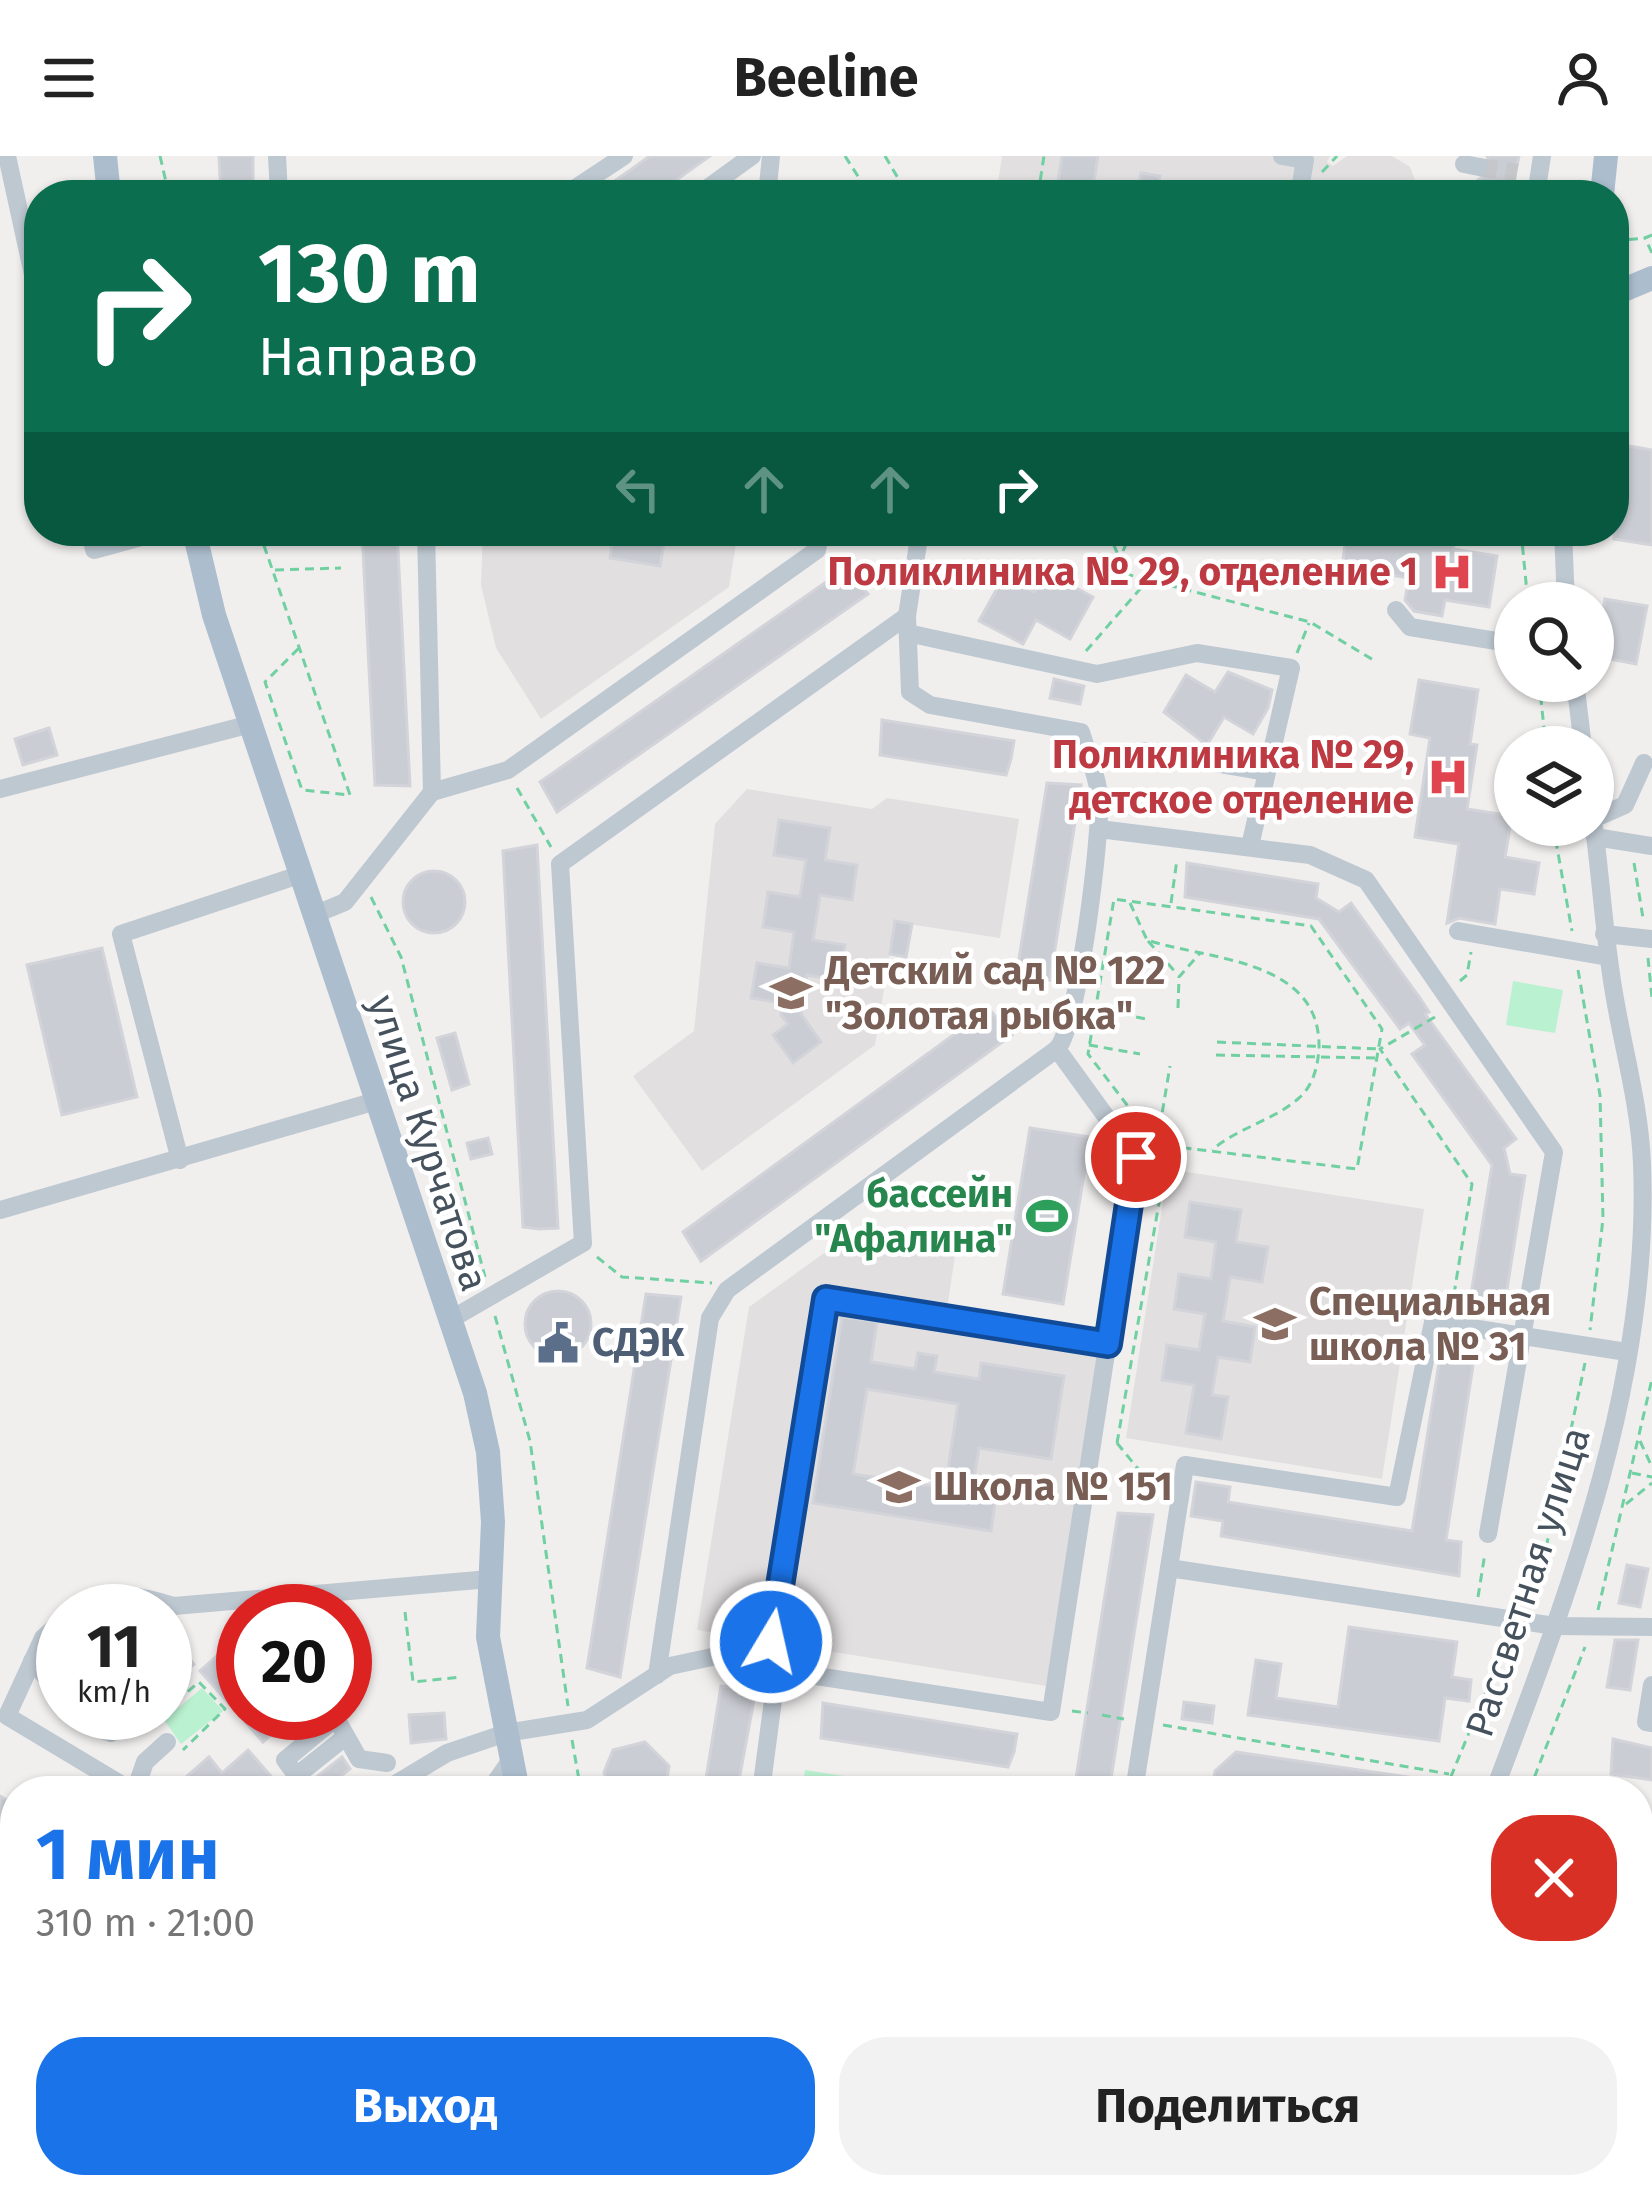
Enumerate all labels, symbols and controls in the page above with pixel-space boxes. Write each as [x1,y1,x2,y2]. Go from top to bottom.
icon: menu [36,45,102,111]
icon: person [1550,45,1616,111]
text: Beeline [733,46,919,110]
text: 130 m [258,223,481,324]
icon: right [60,228,216,384]
text: Направо [258,325,479,389]
icon: left [605,456,671,522]
icon: ahead [731,456,797,522]
icon: ahead [857,456,923,522]
icon: right [983,456,1049,522]
place label: Поликлиника № 29, отделение 1 [827,549,1418,595]
hospital icon: Поликлиника № 29, отделение 1 [1429,549,1475,595]
map controls [1494,582,1614,846]
button: search [1494,582,1614,702]
button: layers [1494,726,1614,846]
place label: Поликлиника № 29, детское отделение [1052,732,1414,823]
hospital icon: Поликлиника № 29, детское отделение [1425,754,1471,800]
place label: Детский сад № 122 "Золотая рыбка" [824,948,1165,1039]
school or university icon: Детский сад № 122 "Золотая рыбка" [768,970,814,1016]
street label: улица Курчатова [359,989,497,1297]
pin [1085,1106,1187,1208]
icon: arrive [1103,1124,1169,1190]
place label: бассейн "Афалина" [814,1171,1013,1262]
sports icon: бассейн "Афалина" [1024,1193,1070,1239]
place label: Специальная школа № 31 [1309,1279,1551,1370]
school or university icon: Специальная школа № 31 [1252,1301,1298,1347]
public building icon: СДЭК [535,1320,581,1366]
place label: СДЭК [592,1320,685,1366]
street label: Рассветная улица [1456,1421,1600,1743]
school or university icon: Школа № 151 [876,1464,922,1510]
place label: Школа № 151 [933,1464,1173,1510]
position arrow [708,1579,834,1705]
speed limit sign: 20 [216,1584,372,1740]
text: 11 [87,1611,141,1683]
text: km/h [77,1674,151,1710]
text: 1 мин [36,1812,220,1898]
button: close [1491,1815,1617,1941]
text: 310 m · 21:00 [36,1900,255,1946]
button: Выход [36,2037,815,2175]
button: Поделиться [839,2037,1617,2175]

